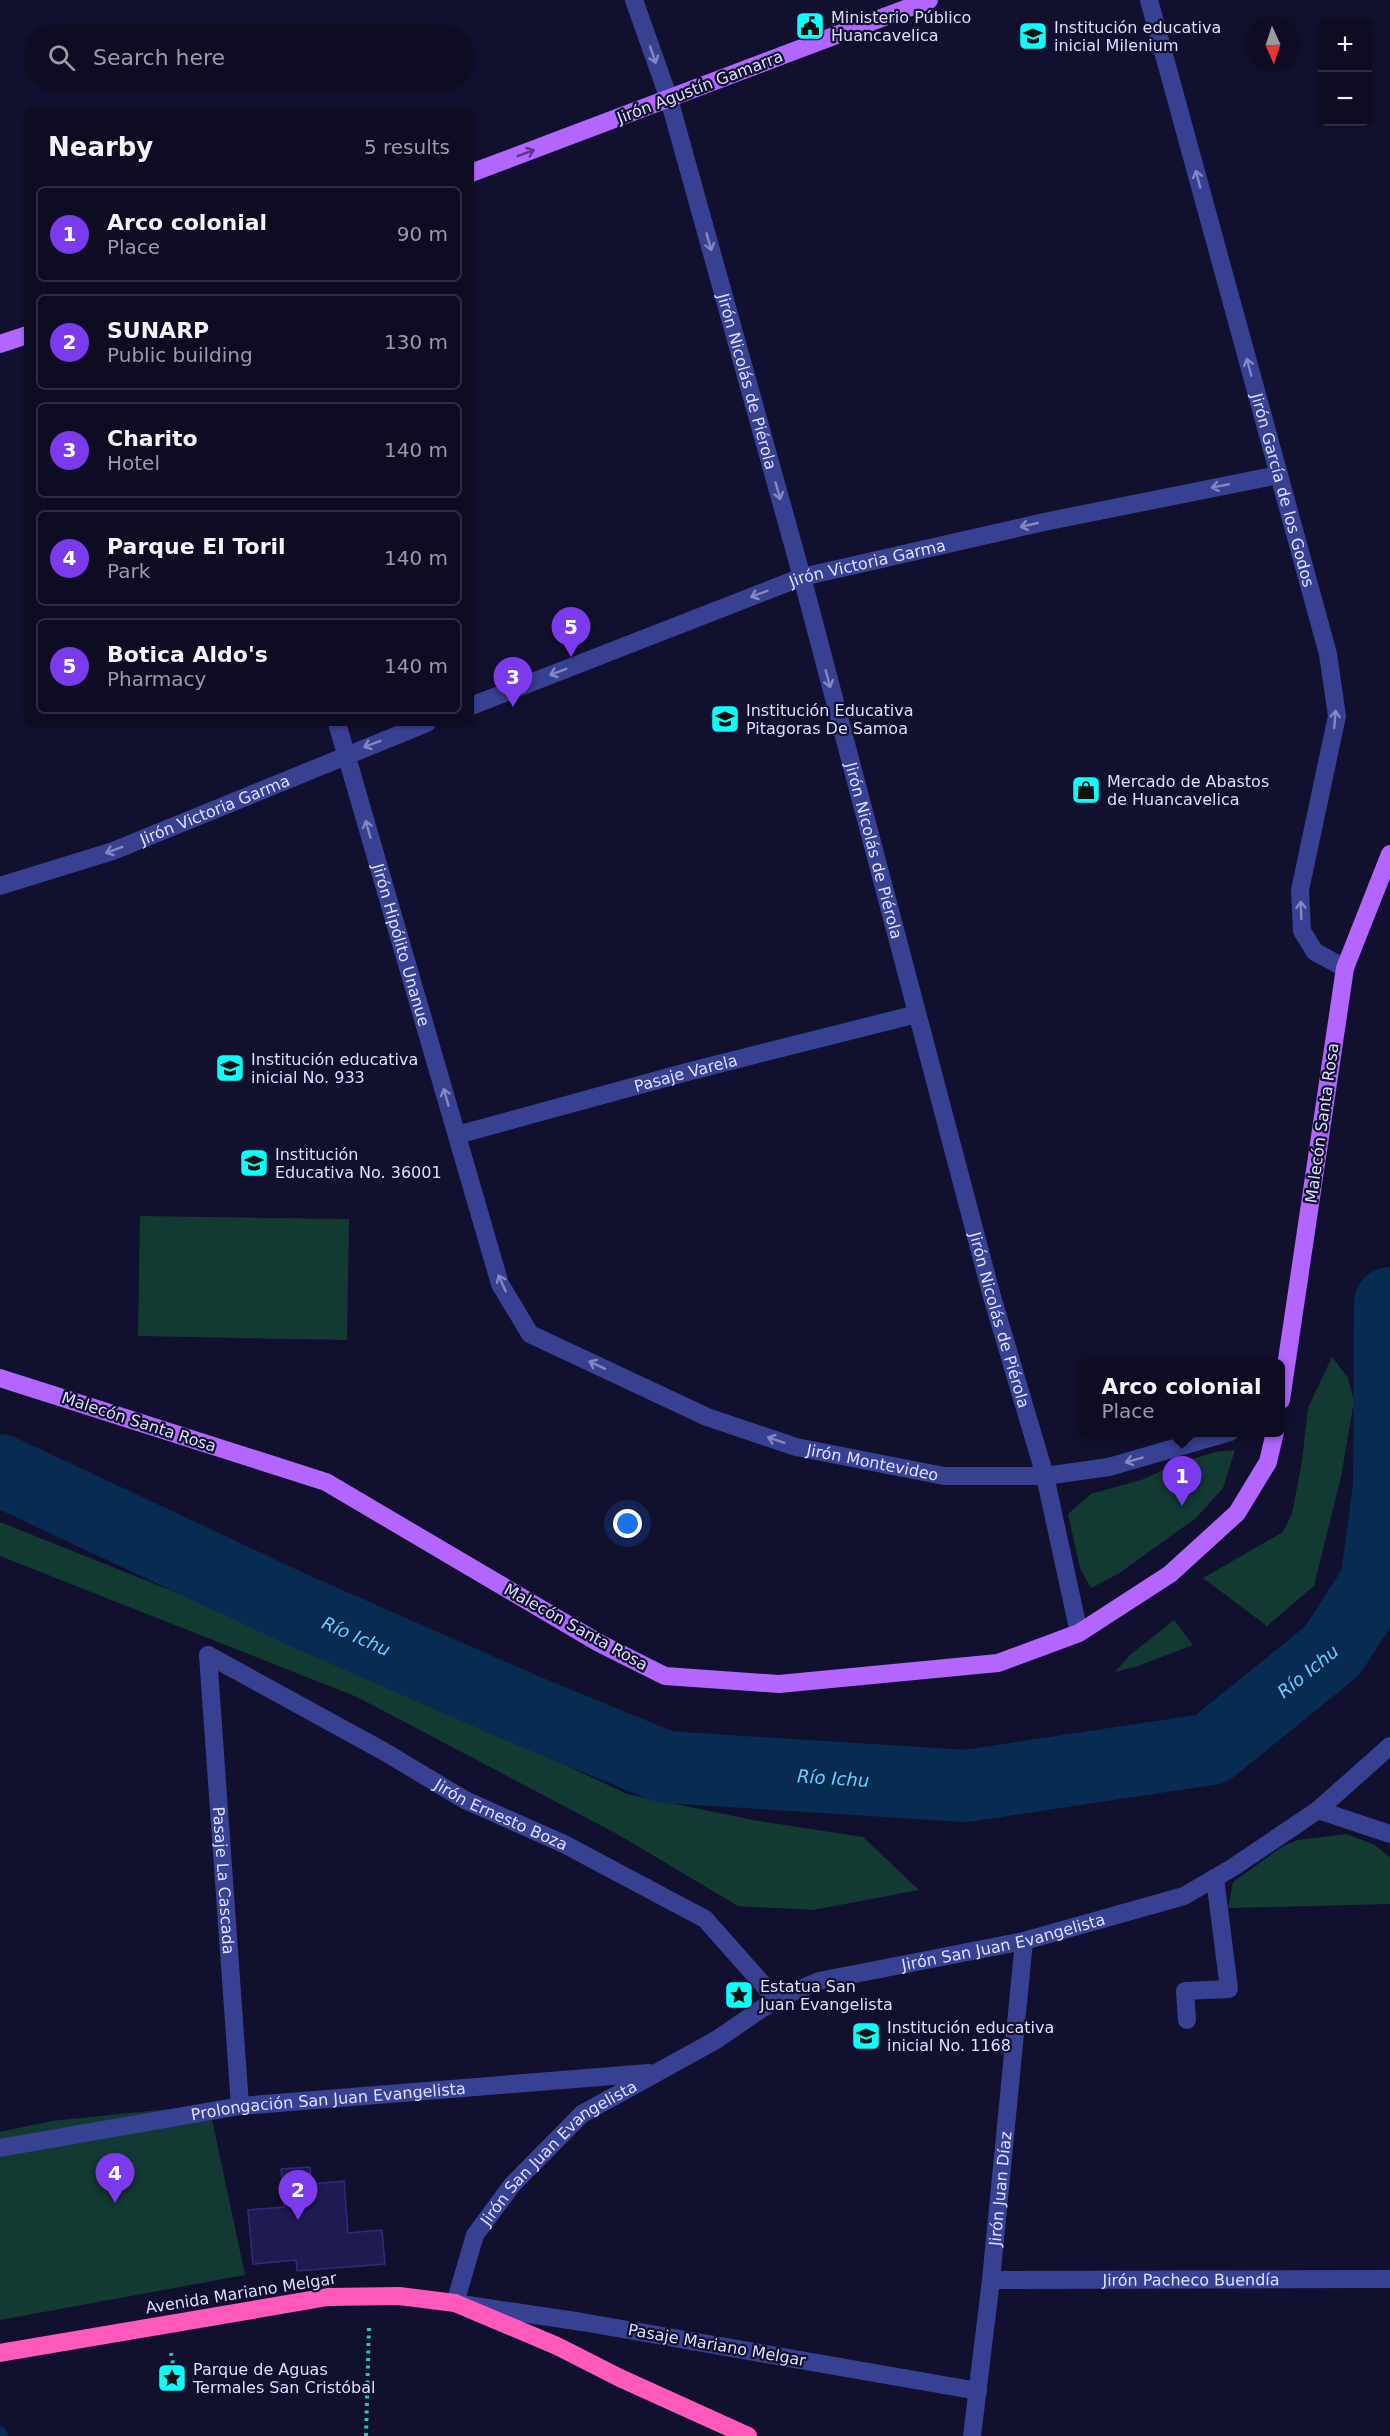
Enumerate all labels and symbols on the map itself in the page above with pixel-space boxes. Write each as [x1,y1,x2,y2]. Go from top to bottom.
place label: Ministerio Público Huancavelica [831,8,971,45]
public building icon: Ministerio Público Huancavelica [794,10,826,42]
place label: Institución educativa inicial Milenium [1054,18,1221,55]
north arrow [1246,18,1300,72]
school or university icon: Institución educativa inicial Milenium [1017,20,1049,52]
one-way arrow [649,45,660,64]
street label: Jirón Agustín Gamarra [613,47,786,128]
one-way arrow [516,146,535,157]
one-way arrow [1191,170,1203,189]
one-way arrow [703,232,715,251]
street label: Jirón Nicolás de Piérola [714,290,781,472]
one-way arrow [1242,358,1254,377]
street label: Jirón García de los Godos [1247,390,1319,589]
one-way arrow [772,481,784,500]
one-way arrow [1211,481,1231,492]
one-way arrow [1020,520,1039,532]
street label: Jirón Victoria Garma [785,535,947,591]
one-way arrow [750,589,769,600]
pin: 5 [552,608,590,657]
pin: 3 [494,658,532,707]
one-way arrow [549,667,568,678]
one-way arrow [823,669,835,688]
place label: Institución Educativa Pitagoras De Samoa [746,701,914,738]
school or university icon: Institución Educativa Pitagoras De Samoa [709,703,741,735]
one-way arrow [1330,710,1341,729]
one-way arrow [363,739,382,750]
street label: Jirón Nicolás de Piérola [842,759,907,941]
street label: Jirón Victoria Garma [136,771,292,849]
place label: Mercado de Abastos de Huancavelica [1107,772,1269,809]
shop icon: Mercado de Abastos de Huancavelica [1070,774,1102,806]
one-way arrow [362,820,373,839]
one-way arrow [105,846,124,857]
street label: Jirón Hipólito Unanue [369,860,434,1029]
one-way arrow [1295,901,1306,921]
street label: Malecón Santa Rosa [1301,1042,1343,1204]
place label: Institución educativa inicial No. 933 [251,1050,418,1087]
street label: Pasaje Varela [632,1050,739,1096]
school or university icon: Institución educativa inicial No. 933 [214,1052,246,1084]
one-way arrow [439,1088,451,1107]
place label: Institución Educativa No. 36001 [275,1145,442,1182]
school or university icon: Institución Educativa No. 36001 [238,1147,270,1179]
street label: Jirón Nicolás de Piérola [966,1229,1034,1410]
one-way arrow [495,1275,507,1293]
one-way arrow [588,1359,606,1371]
street label: Malecón Santa Rosa [59,1388,219,1456]
one-way arrow [767,1434,786,1445]
street label: Jirón Montevideo [804,1440,940,1484]
one-way arrow [1124,1455,1143,1466]
pin: 1 [1162,1456,1202,1506]
your location [613,1509,642,1538]
street label: Malecón Santa Rosa [501,1580,651,1674]
water label: Río Ichu [319,1611,394,1660]
water label: Río Ichu [1273,1640,1342,1702]
water label: Río Ichu [796,1765,870,1790]
street label: Jirón Ernesto Boza [430,1774,571,1854]
street label: Pasaje La Cascada [209,1806,239,1955]
street label: Jirón San Juan Evangelista [899,1909,1107,1974]
place label: Estatua San Juan Evangelista [759,1977,893,2014]
place icon: Estatua San Juan Evangelista [723,1979,755,2011]
place label: Institución educativa inicial No. 1168 [887,2018,1054,2055]
school or university icon: Institución educativa inicial No. 1168 [850,2020,882,2052]
street label: Jirón San Juan Evangelista [475,2076,640,2230]
street label: Prolongación San Juan Evangelista [189,2078,466,2124]
street label: Jirón Juan Díaz [985,2130,1015,2248]
pin: 4 [96,2154,134,2203]
pin: 2 [278,2170,318,2220]
street label: Avenida Mariano Melgar [144,2268,338,2317]
street label: Jirón Pacheco Buendía [1101,2270,1280,2289]
street label: Pasaje Mariano Melgar [627,2320,808,2370]
place label: Parque de Aguas Termales San Cristóbal [192,2360,375,2397]
place icon: Parque de Aguas Termales San Cristóbal [156,2362,188,2394]

